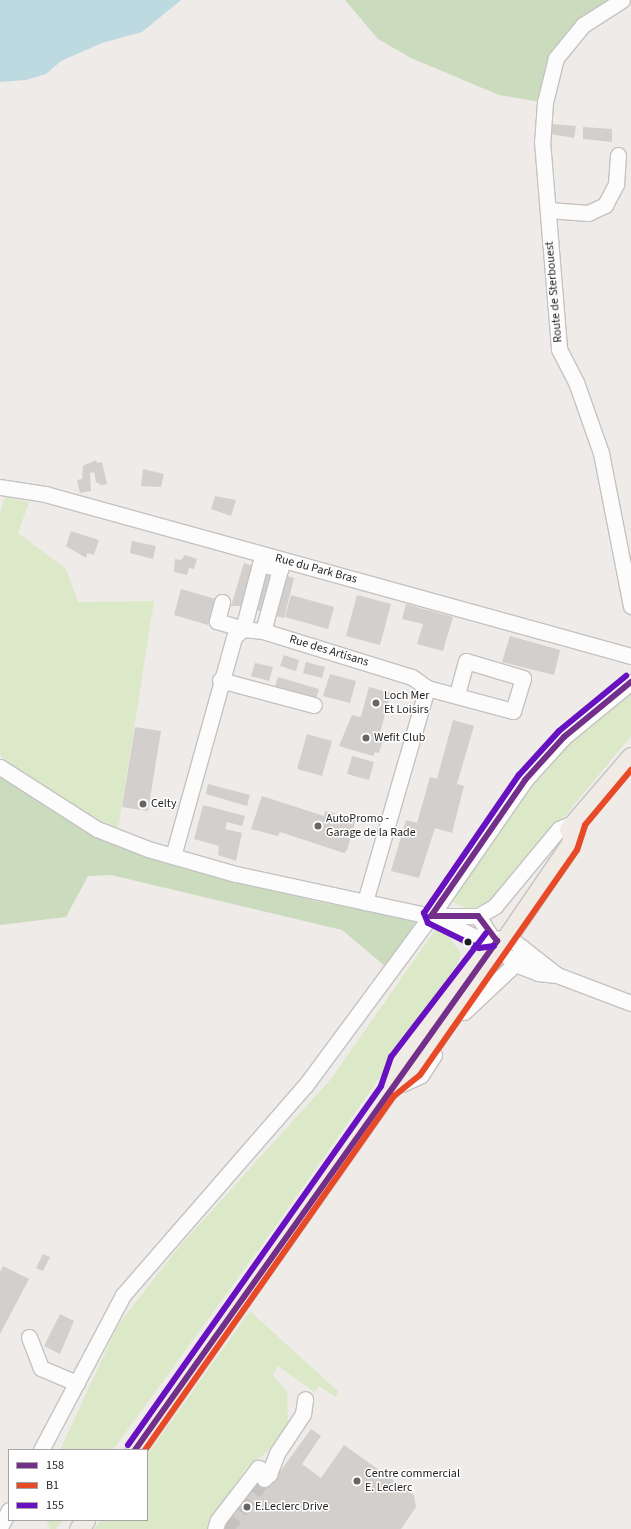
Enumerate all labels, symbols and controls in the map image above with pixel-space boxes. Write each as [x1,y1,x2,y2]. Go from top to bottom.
street label: Route de Sterbouest [542,241,566,343]
street label: Rue du Park Bras [273,551,359,587]
street label: Rue des Artisans [288,632,370,670]
place label: Loch Mer Et Loisirs [384,689,429,717]
marker: Loch Mer Et Loisirs [371,698,381,708]
place label: Wefit Club [374,731,425,745]
marker: Wefit Club [361,733,371,743]
place label: Celty [151,797,177,811]
marker: Celty [138,799,148,809]
place label: AutoPromo - Garage de la Rade [326,812,416,840]
marker: AutoPromo - Garage de la Rade [313,821,323,831]
unlabelled marker [463,937,473,947]
legend [8,1449,148,1521]
text: 158 [46,1457,64,1474]
place label: Centre commercial E. Leclerc [365,1467,460,1495]
marker: Centre commercial E. Leclerc [352,1476,362,1486]
text: B1 [46,1477,59,1494]
text: 155 [46,1497,64,1514]
place label: E.Leclerc Drive [255,1500,328,1514]
marker: E.Leclerc Drive [242,1502,252,1512]

